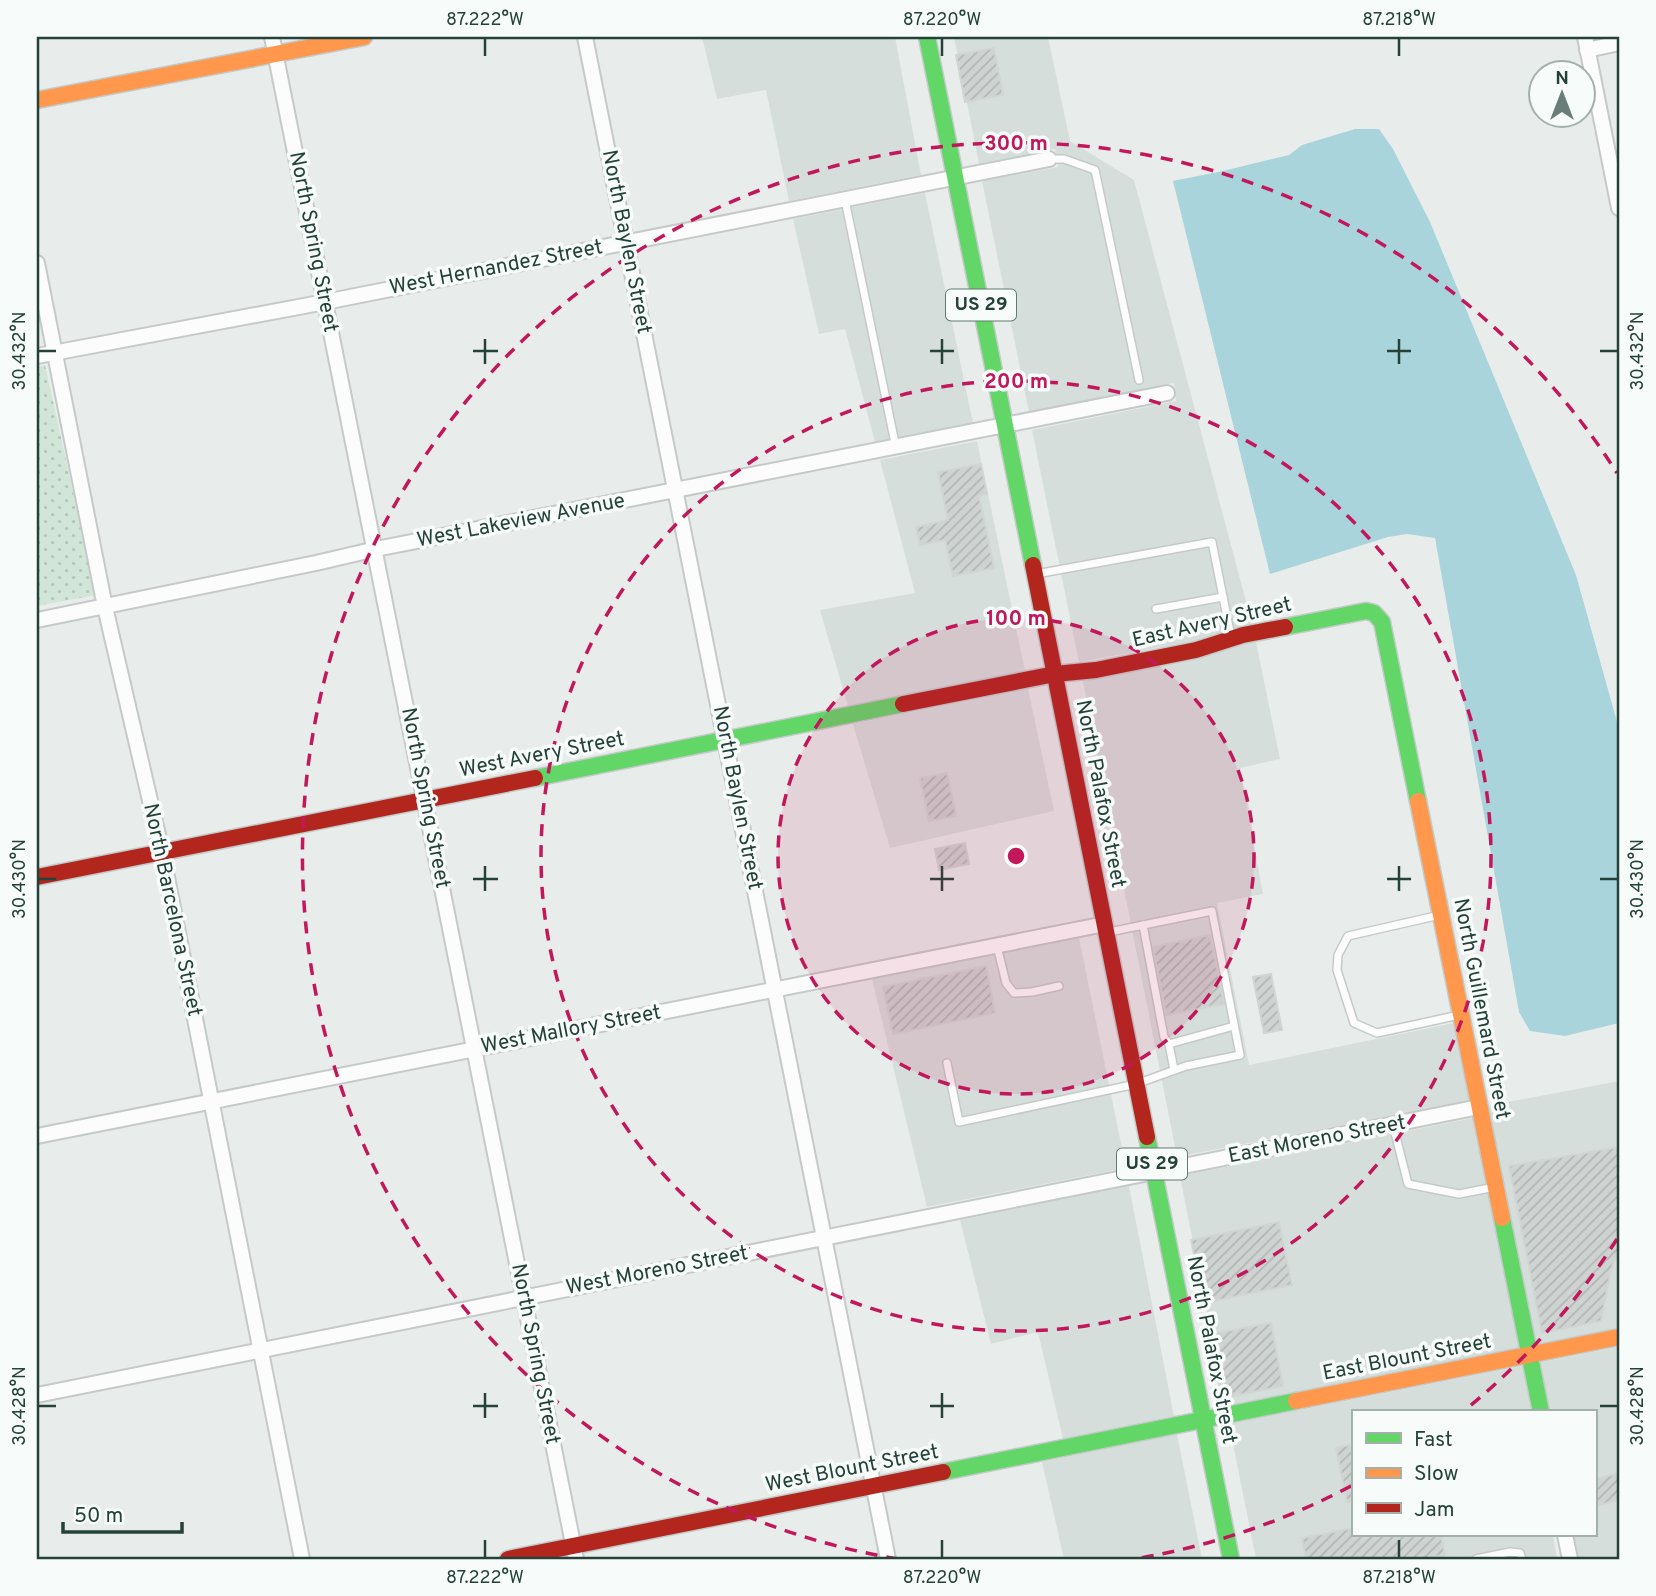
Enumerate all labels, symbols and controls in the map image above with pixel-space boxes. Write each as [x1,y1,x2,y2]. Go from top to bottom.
text: 87.222°W [446,9,524,32]
text: 87.220°W [903,9,981,32]
text: 87.218°W [1362,9,1436,32]
north arrow [1526,60,1596,130]
text: N [1555,67,1569,91]
text: 300 m [984,131,1048,158]
street label: North Baylen Street [595,148,657,336]
street label: North Spring Street [282,149,344,335]
street label: West Hernandez Street [387,234,605,302]
road number: US 29 [946,290,1016,320]
text: 30.432°N [9,311,32,391]
text: 30.432°N [1627,311,1650,391]
text: 200 m [984,369,1048,396]
street label: West Lakeview Avenue [415,488,627,554]
street label: East Avery Street [1130,592,1294,654]
text: 100 m [986,606,1046,633]
street label: North Palafox Street [1069,698,1131,890]
street label: North Baylen Street [706,704,768,892]
street label: North Spring Street [394,705,456,891]
street label: West Avery Street [457,726,627,784]
street label: North Barcelona Street [136,801,208,1019]
text: 30.430°N [9,839,32,919]
text: 30.430°N [1627,839,1650,919]
centre of rings [1004,844,1028,868]
street label: North Guillemard Street [1446,896,1516,1122]
street label: West Mallory Street [479,999,663,1061]
street label: East Moreno Street [1226,1110,1408,1170]
road number: US 29 [1117,1148,1187,1180]
street label: West Moreno Street [564,1240,750,1302]
street label: North Palafox Street [1180,1254,1242,1446]
street label: North Spring Street [504,1261,566,1447]
street label: East Blount Street [1320,1328,1494,1388]
text: 30.428°N [9,1366,32,1446]
text: 30.428°N [1627,1366,1650,1446]
legend [1352,1410,1596,1536]
text: Fast [1414,1427,1453,1454]
street label: West Blount Street [763,1439,941,1499]
text: Slow [1414,1461,1459,1488]
scale bar [63,1491,182,1535]
text: Jam [1414,1497,1455,1524]
text: 50 m [74,1503,123,1530]
text: 87.222°W [446,1567,524,1590]
text: 87.220°W [903,1567,981,1590]
text: 87.218°W [1362,1567,1436,1590]

